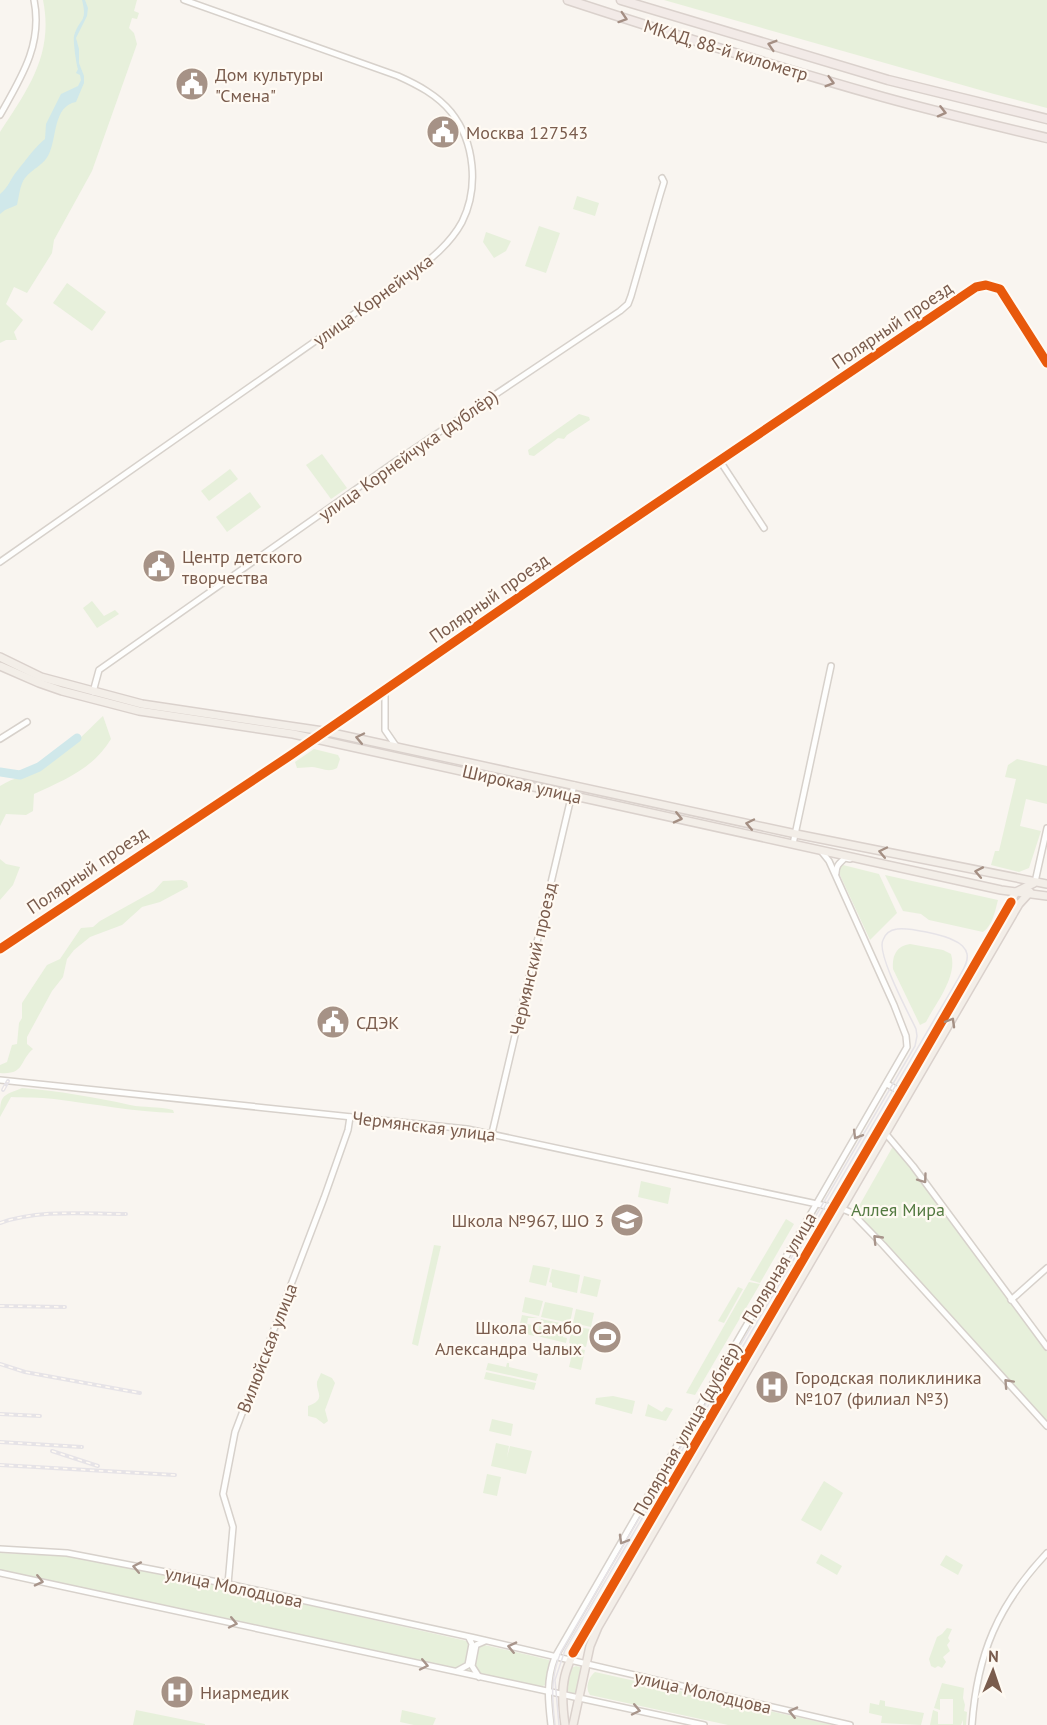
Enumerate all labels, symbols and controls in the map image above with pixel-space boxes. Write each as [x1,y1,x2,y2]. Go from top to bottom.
one-way arrow [617,11,628,24]
street label: МКАД, 88-й километр [641,14,811,86]
one-way arrow [767,40,778,52]
place label: Дом культуры "Смена" [215,63,323,107]
public building icon: Дом культуры "Смена" [174,66,210,102]
one-way arrow [824,75,835,87]
one-way arrow [936,105,947,117]
public building icon: Москва 127543 [425,114,461,150]
place label: Москва 127543 [466,121,588,144]
street label: улица Корнейчука [308,249,438,351]
street label: Полярный проезд [827,276,957,374]
street label: улица Корнейчука (дублёр) [314,384,502,526]
place label: Центр детского творчества [182,545,302,589]
public building icon: Центр детского творчества [141,548,177,584]
street label: Полярный проезд [425,548,553,648]
one-way arrow [355,732,365,745]
street label: Широкая улица [460,759,584,809]
one-way arrow [673,811,683,824]
one-way arrow [745,818,755,831]
street label: Полярный проезд [22,821,152,919]
one-way arrow [878,846,888,859]
one-way arrow [975,866,985,879]
street label: Чермянский проезд [504,880,562,1038]
public building icon: СДЭК [315,1004,351,1040]
place label: СДЭК [356,1011,399,1034]
one-way arrow [944,1018,955,1028]
street label: Чермянская улица [351,1106,497,1146]
one-way arrow [853,1129,865,1139]
one-way arrow [916,1173,927,1184]
park label: Аллея Мира [851,1198,945,1221]
school or university icon: Школа №967, ШО 3 [609,1202,645,1238]
street label: Полярная улица [737,1208,821,1328]
place label: Школа №967, ШО 3 [451,1209,604,1232]
one-way arrow [873,1235,884,1246]
street label: Вилюйская улица [232,1280,302,1416]
place label: Школа Самбо Александра Чалых [435,1316,582,1360]
sports icon: Школа Самбо Александра Чалых [587,1319,623,1355]
street label: Полярная улица (дублёр) [628,1338,746,1520]
place label: Городская поликлиника №107 (филиал №3) [795,1366,982,1410]
hospital icon: Городская поликлиника №107 (филиал №3) [754,1369,790,1405]
one-way arrow [1004,1379,1015,1389]
one-way arrow [619,1534,631,1544]
one-way arrow [132,1561,142,1574]
street label: улица Молодцова [163,1561,305,1613]
one-way arrow [34,1574,44,1587]
one-way arrow [228,1616,238,1629]
one-way arrow [507,1641,517,1654]
north arrow [963,1641,1023,1701]
text: N [988,1646,999,1666]
one-way arrow [419,1658,429,1671]
street label: улица Молодцова [632,1665,774,1719]
hospital icon: Ниармедик [159,1674,195,1710]
place label: Ниармедик [200,1681,290,1704]
one-way arrow [631,1703,641,1716]
one-way arrow [788,1707,798,1720]

